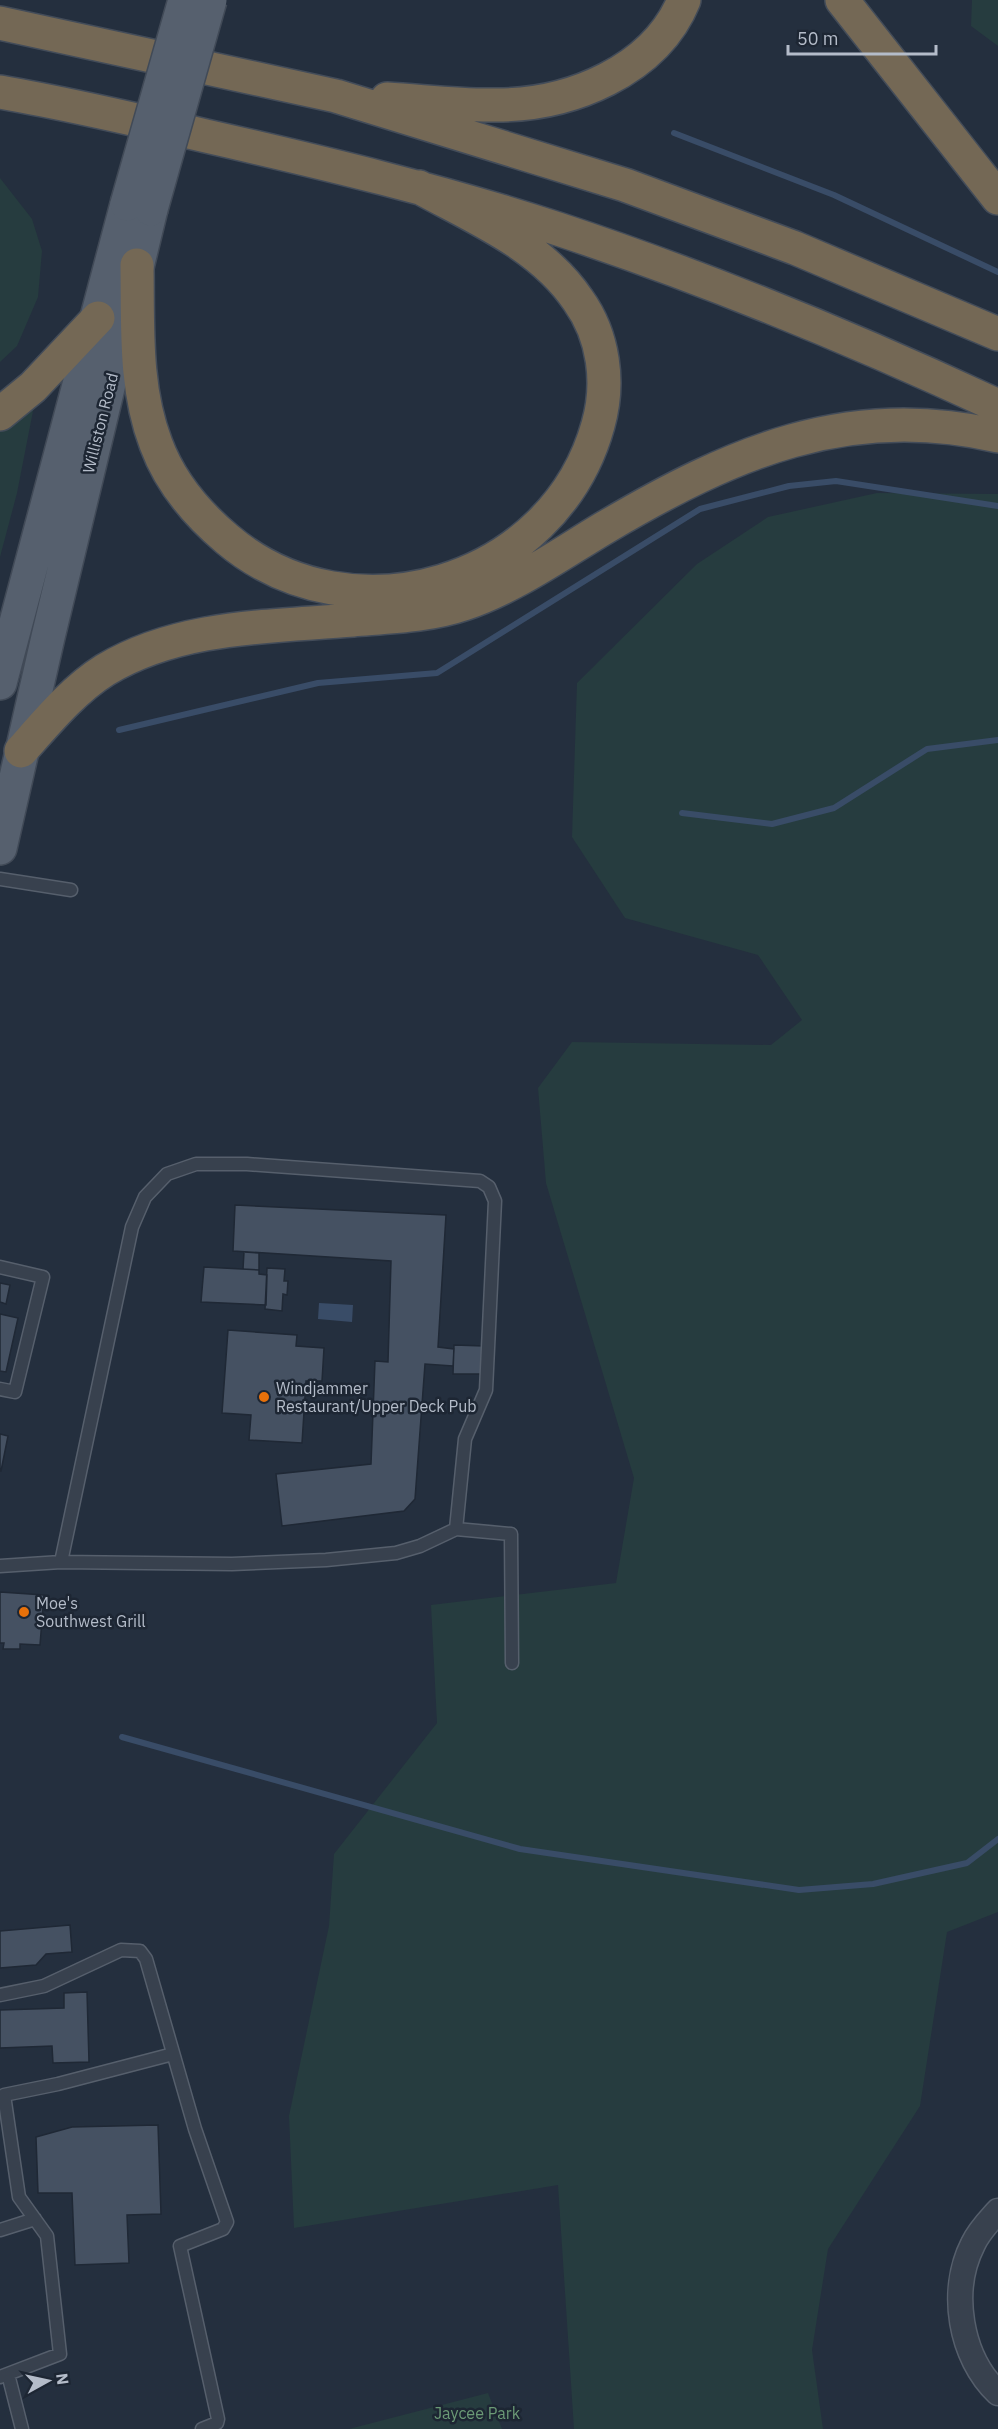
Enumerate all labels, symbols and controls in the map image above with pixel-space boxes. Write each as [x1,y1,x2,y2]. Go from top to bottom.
scale bar [788,18,936,56]
text: 50 m [797,27,839,50]
street label: Williston Road [78,371,122,475]
place label: Windjammer Restaurant/Upper Deck Pub [276,1378,477,1416]
marker: Windjammer Restaurant/Upper Deck Pub [257,1390,271,1404]
place label: Moe's Southwest Grill [36,1593,146,1631]
marker: Moe's Southwest Grill [17,1605,31,1619]
north arrow [18,2351,78,2411]
text: N [52,2372,74,2386]
park label: Jaycee Park [434,2403,521,2423]

